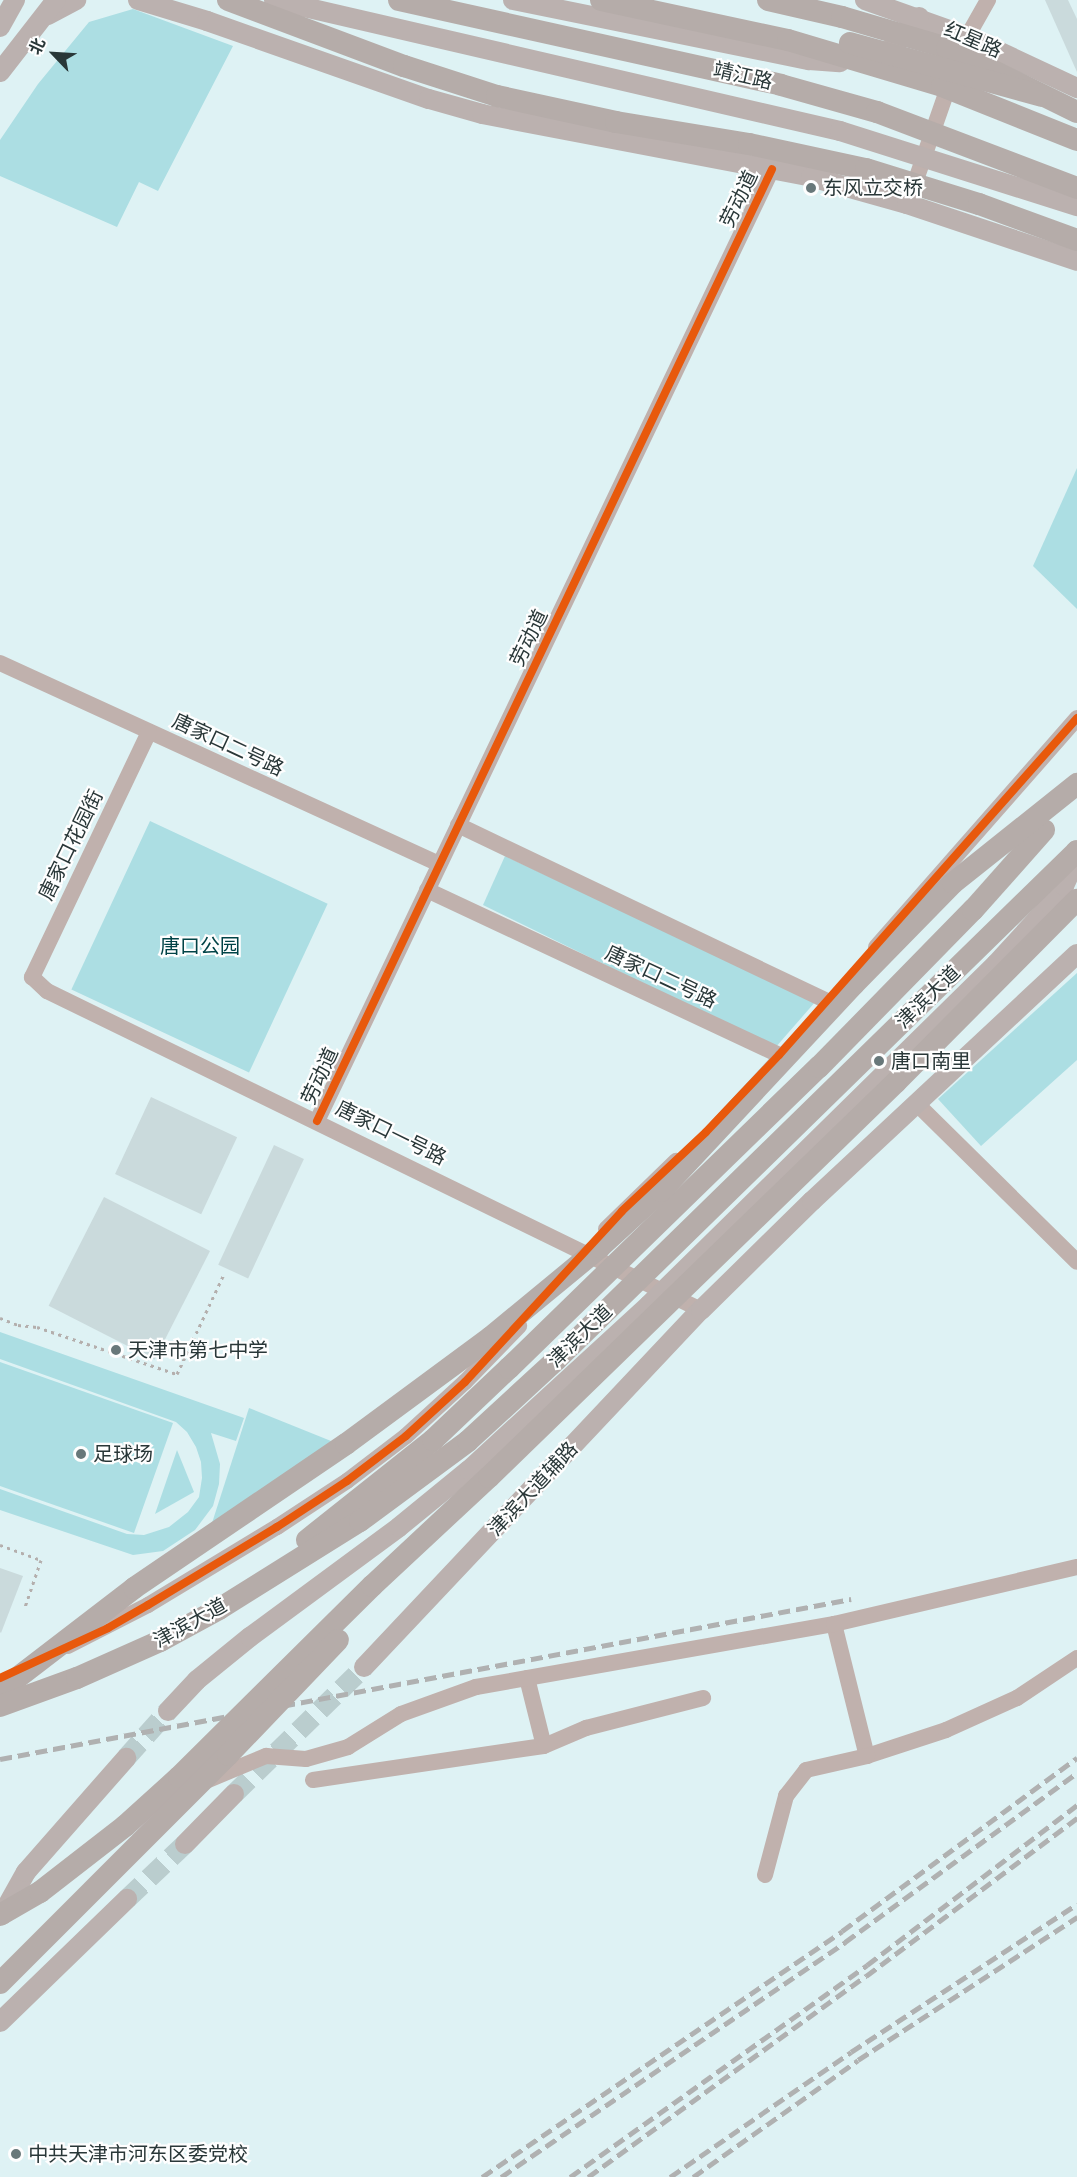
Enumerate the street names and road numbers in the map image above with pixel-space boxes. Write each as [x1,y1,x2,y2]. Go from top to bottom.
street label: 红星路 [941,17,1005,63]
street label: 靖江路 [711,58,775,94]
street label: 劳动道 [715,167,763,231]
street label: 劳动道 [505,606,553,670]
street label: 唐家口二号路 [169,709,287,781]
street label: 唐家口花园街 [34,786,108,904]
street label: 唐家口二号路 [602,941,720,1013]
street label: 津滨大道 [891,961,965,1033]
street label: 劳动道 [296,1044,344,1108]
street label: 唐家口一号路 [332,1096,450,1170]
street label: 津滨大道 [543,1300,617,1372]
street label: 津滨大道辅路 [483,1437,583,1541]
street label: 津滨大道 [149,1593,231,1653]

